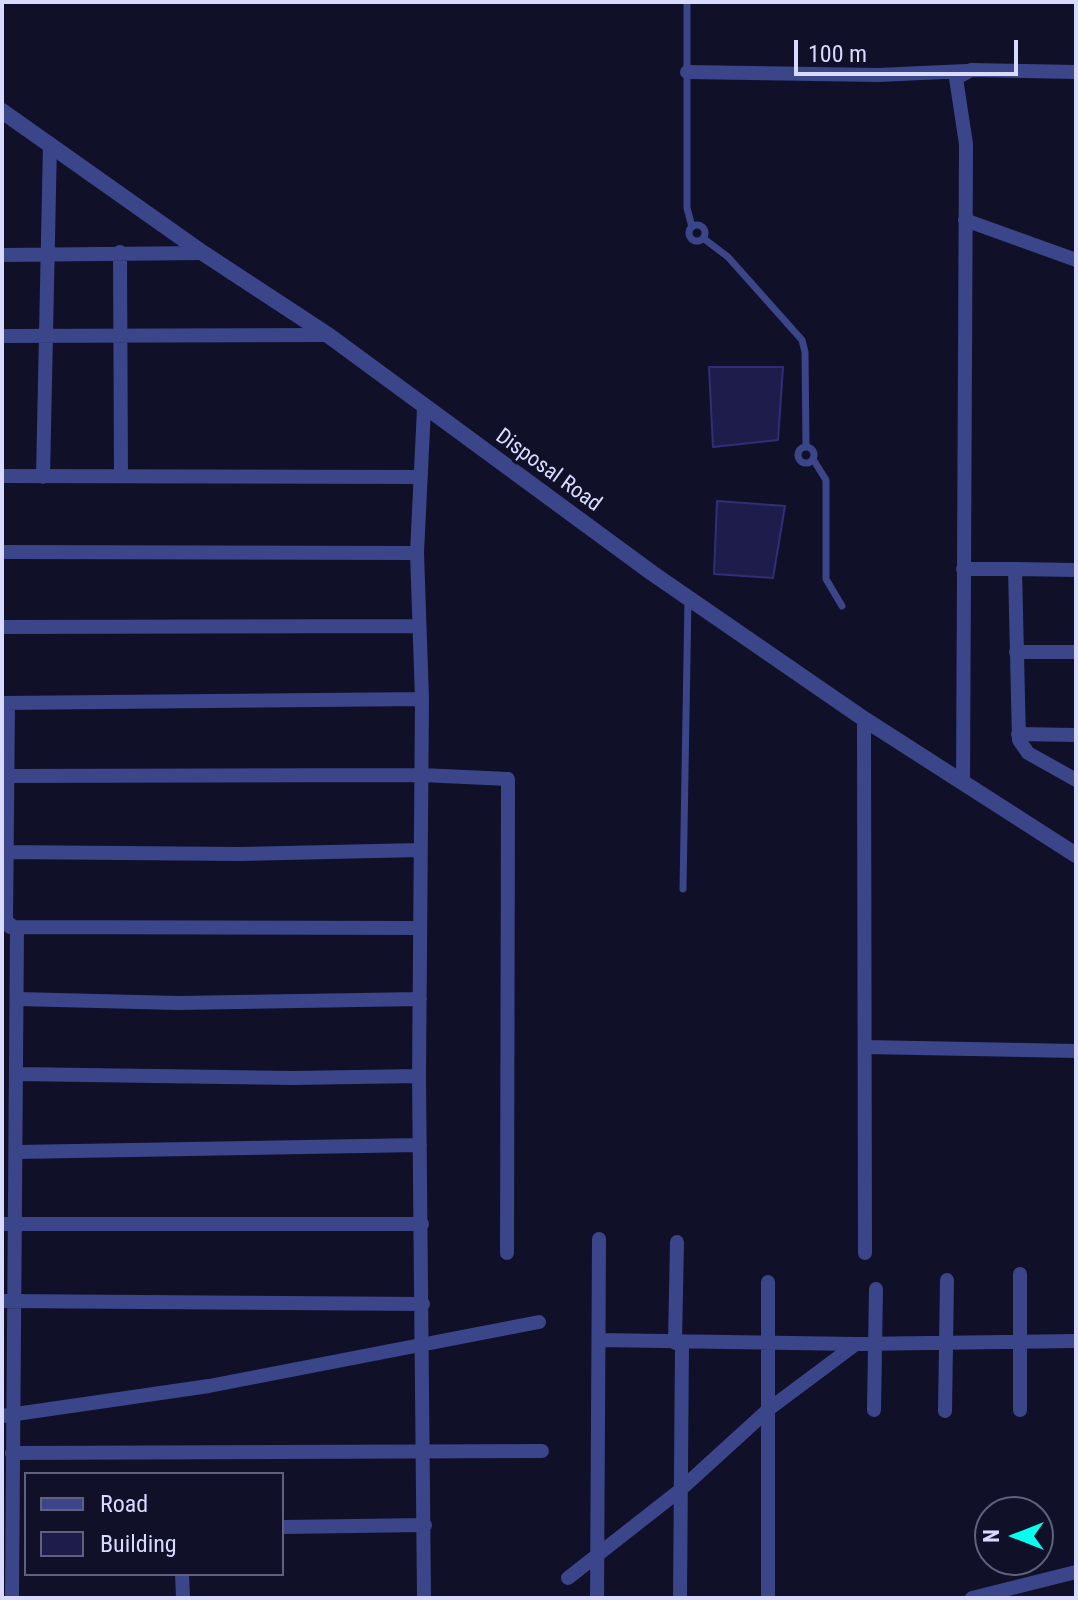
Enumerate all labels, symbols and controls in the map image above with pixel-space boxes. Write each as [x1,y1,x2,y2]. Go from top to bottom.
scale bar [798,24,1022,74]
text: 100 m [808,40,867,68]
street label: Disposal Road [490,424,606,518]
legend [24,1472,284,1576]
text: Road [100,1490,148,1518]
north arrow [974,1496,1054,1576]
text: N [979,1529,1004,1543]
text: Building [100,1530,177,1558]

